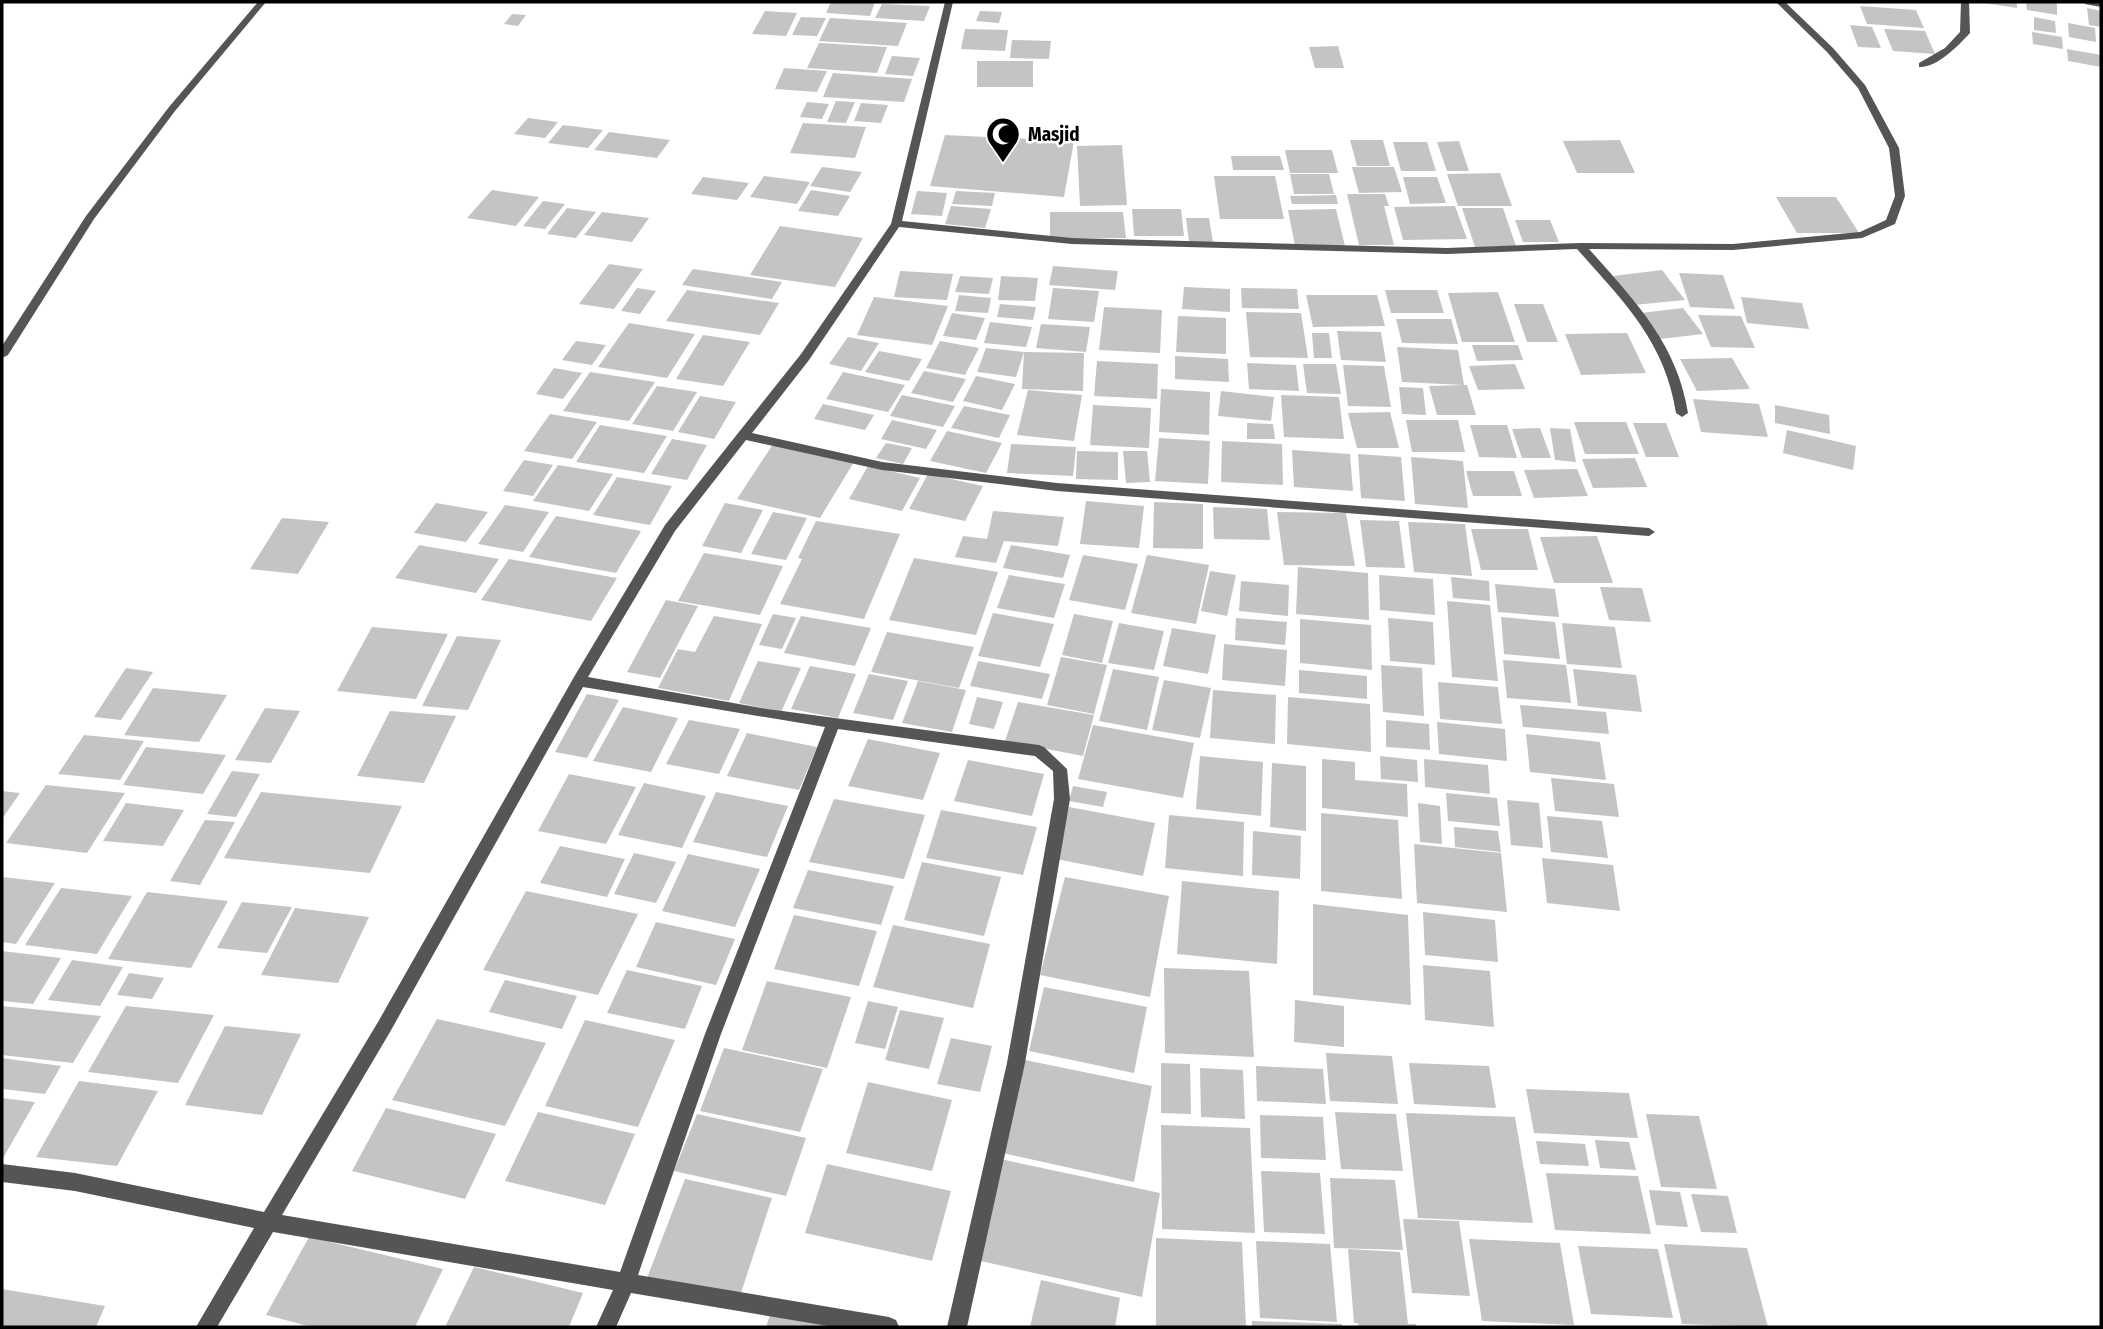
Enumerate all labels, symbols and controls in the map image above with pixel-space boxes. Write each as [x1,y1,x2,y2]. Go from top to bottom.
mosque icon: Masjid [984,115,1022,164]
place label: Masjid [1028,123,1080,146]

